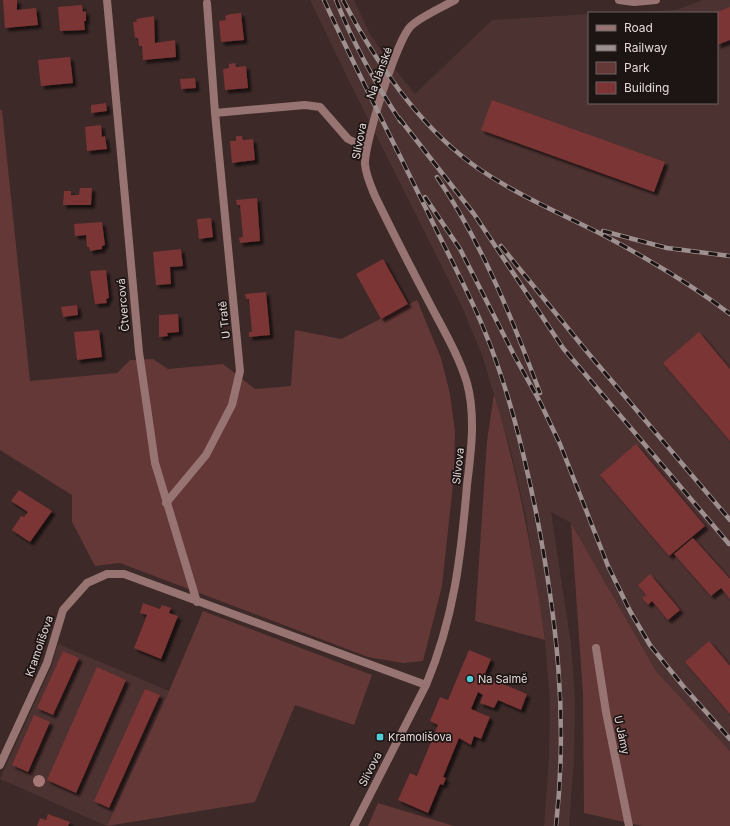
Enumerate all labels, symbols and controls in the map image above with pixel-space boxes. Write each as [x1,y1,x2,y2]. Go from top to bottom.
legend [588,12,718,104]
text: Road [624,20,653,35]
text: Railway [624,40,668,55]
street label: Na Jánské [363,45,395,101]
text: Park [624,60,650,75]
text: Building [624,80,669,95]
street label: Slívova [349,121,369,161]
street label: Čtvercová [114,278,132,332]
street label: U Tratě [215,300,233,340]
street label: Slívova [449,447,467,485]
street label: Kramolišova [22,614,56,678]
place label: Na Salmě [478,672,528,686]
marker: Na Salmě [465,674,475,684]
street label: U Jámy [611,714,633,756]
place label: Kramolišova [388,730,452,744]
marker: Kramolišova [375,732,385,742]
street label: Slívova [355,749,385,789]

